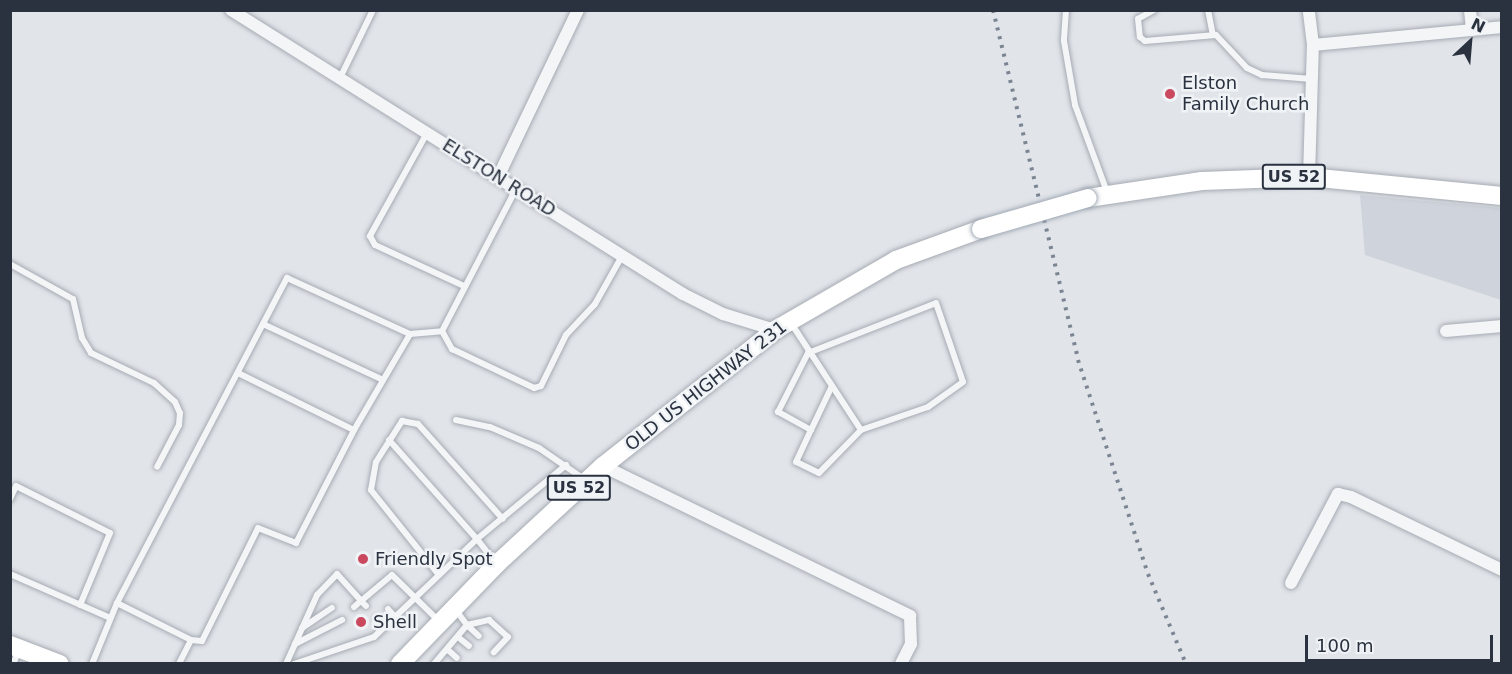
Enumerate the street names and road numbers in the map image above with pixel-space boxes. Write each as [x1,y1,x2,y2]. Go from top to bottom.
street label: ELSTON ROAD [438,134,560,222]
road number: US 52 [1261,164,1327,190]
street label: OLD US HIGHWAY 231 [621,316,791,456]
road number: US 52 [546,475,612,501]

